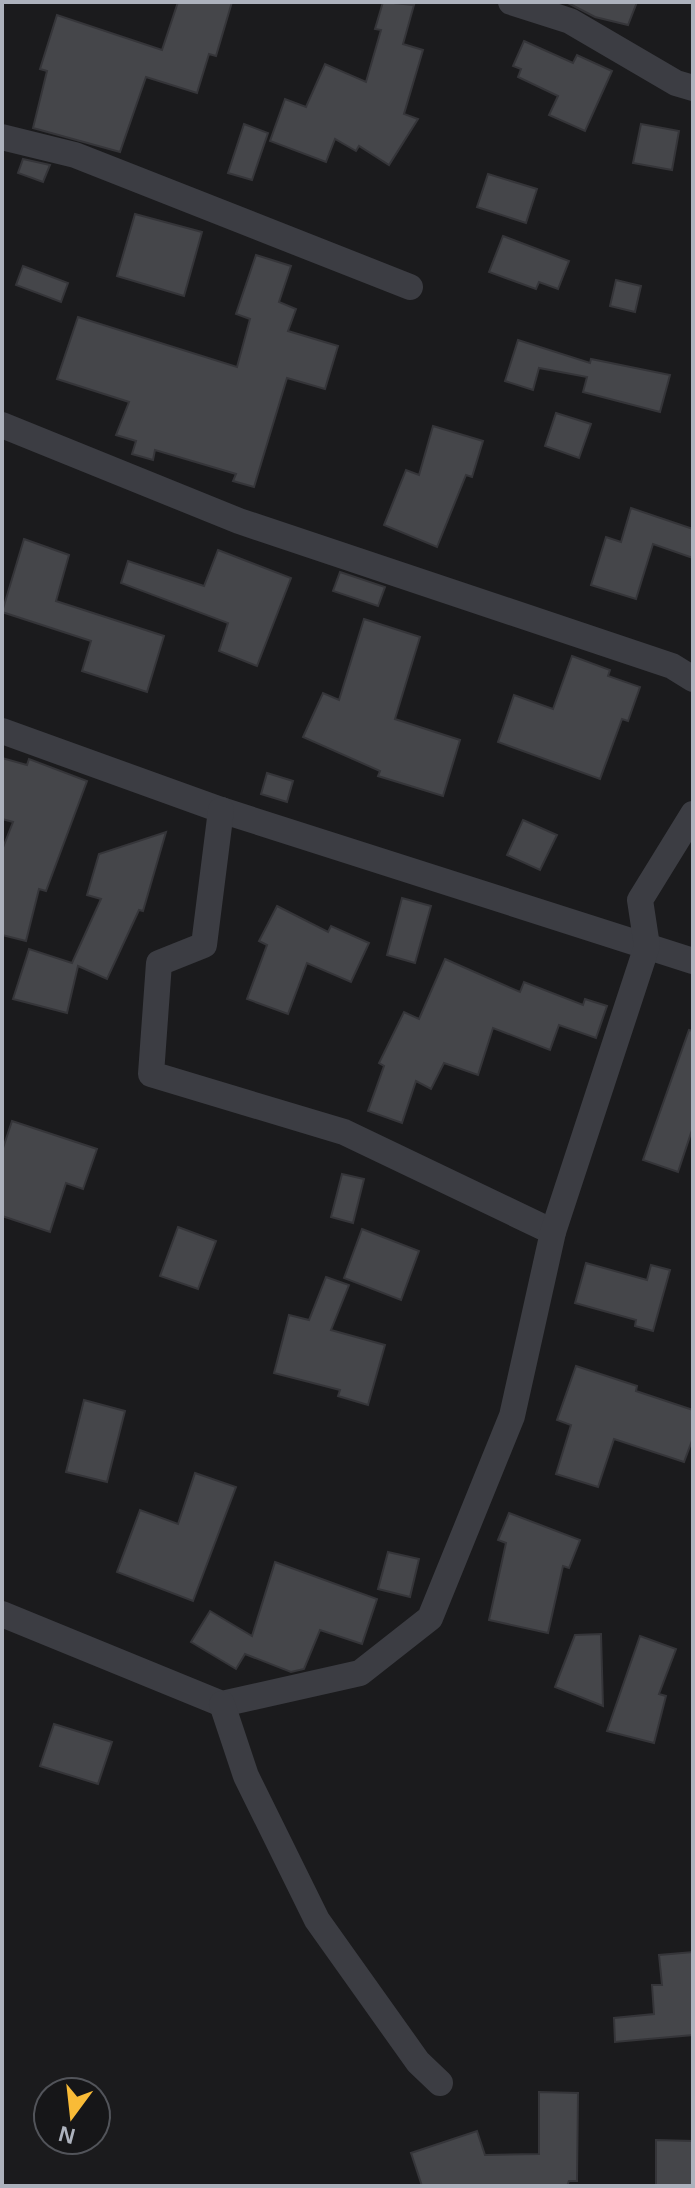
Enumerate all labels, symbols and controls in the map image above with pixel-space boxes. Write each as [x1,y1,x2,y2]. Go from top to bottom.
north arrow [32,2076,112,2156]
text: N [56,2121,78,2149]

